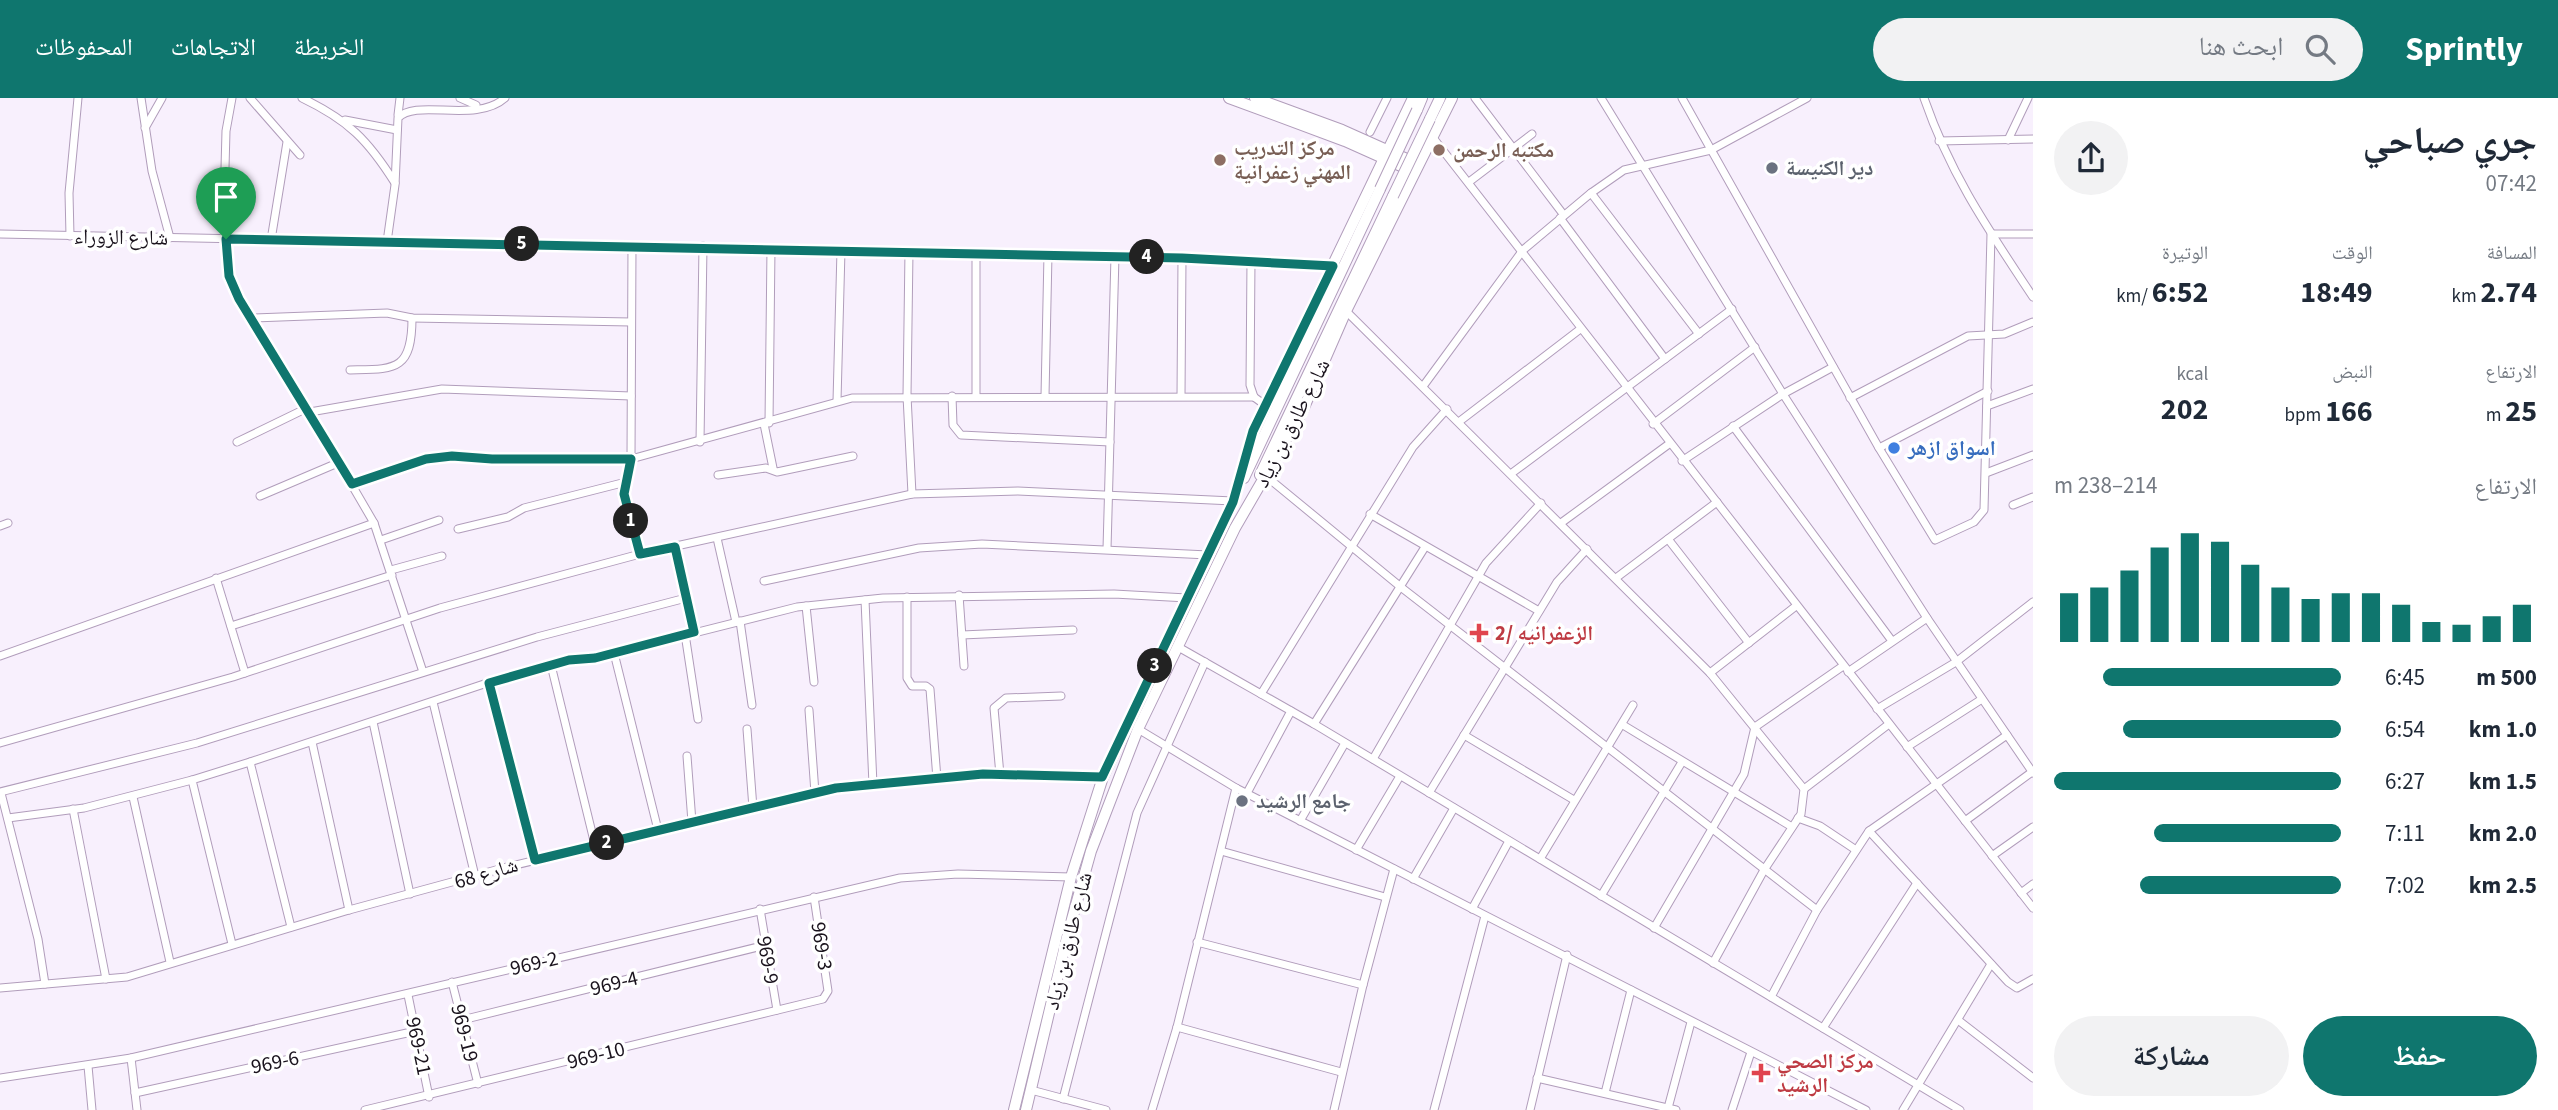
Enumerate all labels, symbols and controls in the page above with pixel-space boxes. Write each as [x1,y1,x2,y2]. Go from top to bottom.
search box [1873,18,2363,81]
text: Sprintly [2405,26,2523,73]
text: ابحث هنا [2199,28,2283,65]
text: المحفوظات [35,30,133,65]
text: الاتجاهات [171,30,256,65]
text: الخريطة [294,30,365,65]
icon: search [2301,30,2339,68]
text: جري صباحي [2362,114,2537,168]
button: share [2054,121,2128,195]
place label: مركز التدريب المهني زعفرانية [1234,133,1351,188]
place label: مكتبه الرحمن [1453,135,1554,165]
marker: مكتبه الرحمن [1431,142,1447,158]
marker: مركز التدريب المهني زعفرانية [1212,152,1228,168]
place label: دير الكنيسة [1786,153,1873,183]
marker: دير الكنيسة [1764,160,1780,176]
pin [196,167,256,239]
text: 07:42 [2486,167,2537,200]
icon: arrive [207,178,245,216]
street label: شارع الزوراء [74,221,168,253]
pin: 5 [504,226,540,262]
text: 5 [516,230,527,257]
pin: 4 [1130,240,1164,274]
text: الوتيرة [2162,240,2208,267]
text: الوقت [2332,240,2373,267]
text: المسافة [2487,240,2537,267]
text: 4 [1141,243,1152,270]
text: 6:52 [2152,271,2208,314]
text: 18:49 [2300,271,2373,314]
text: 2.74 [2480,271,2537,314]
text: /km [2116,283,2152,310]
text: km [2452,283,2480,310]
street label: شارع طارق بن زياد [1247,353,1337,493]
text: النبض [2332,359,2373,386]
text: الارتفاع [2485,359,2537,386]
text: kcal [2176,361,2208,388]
text: 202 [2161,388,2208,431]
text: 166 [2325,390,2373,433]
text: 25 [2505,390,2537,433]
text: bpm [2285,402,2325,429]
text: m [2486,402,2505,429]
place label: اسواق ازهر [1907,433,1996,463]
marker: اسواق ازهر [1886,440,1902,456]
text: 214–238 m [2054,469,2157,502]
text: الارتفاع [2474,470,2537,503]
pin: 1 [614,504,648,538]
text: 1 [625,507,636,534]
place label: الزعفرانيه /2 [1495,618,1593,648]
marker: الزعفرانيه /2 [1469,623,1489,643]
pin: 3 [1138,648,1172,684]
text: 3 [1149,652,1160,679]
text: 6:45 [2385,661,2425,694]
text: 500 m [2476,661,2537,694]
text: 6:54 [2385,713,2425,746]
text: 1.0 km [2469,713,2537,746]
text: 6:27 [2385,765,2425,798]
text: 1.5 km [2469,765,2537,798]
place label: جامع الرشيد [1256,786,1351,816]
marker: جامع الرشيد [1234,793,1250,809]
text: 7:11 [2385,817,2425,850]
text: 2.0 km [2469,817,2537,850]
pin: 2 [590,826,624,860]
text: 2 [601,829,612,856]
street label: شارع 68 [451,850,521,896]
street label: شارع طارق بن زياد [1036,869,1100,1013]
text: 7:02 [2385,869,2425,902]
text: 2.5 km [2469,869,2537,902]
street label: 969-3 [803,920,841,972]
street label: 969-9 [749,934,787,986]
street label: 969-2 [507,943,561,983]
street label: 969-4 [587,963,641,1003]
street label: 969-19 [443,1001,487,1065]
street label: 969-21 [398,1014,440,1078]
button: مشاركة [2054,1016,2289,1096]
button: حفظ [2303,1016,2537,1096]
street label: 969-10 [564,1033,628,1077]
street label: 969-6 [248,1042,302,1082]
place label: مركز الصحي الرشيد [1777,1046,1874,1100]
marker: مركز الصحي الرشيد [1751,1063,1771,1083]

